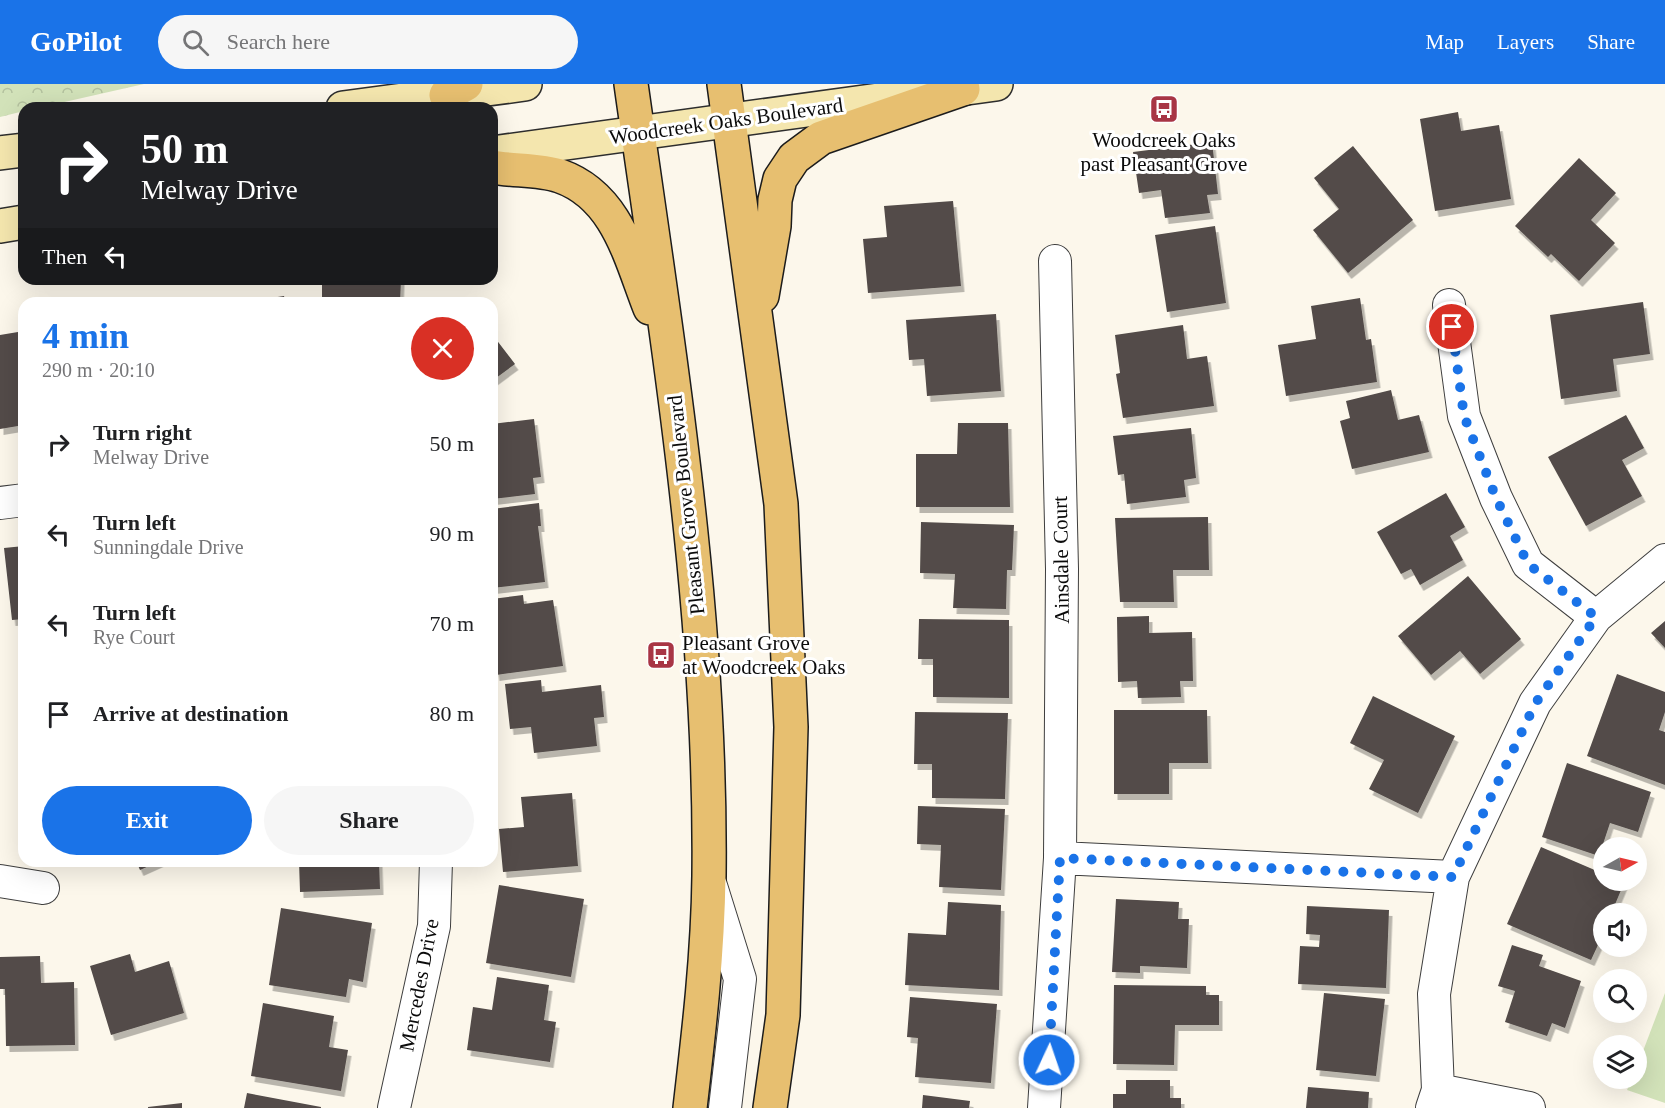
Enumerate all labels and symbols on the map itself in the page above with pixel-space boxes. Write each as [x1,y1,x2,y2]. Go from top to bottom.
street label: Woodcreek Oaks Boulevard [607,93,845,149]
bus stop icon: Woodcreek Oaks past Pleasant Grove [1148,93,1180,125]
place label: Woodcreek Oaks past Pleasant Grove [1081,128,1247,176]
pin [1426,301,1477,352]
street label: Pleasant Grove Boulevard [662,394,709,616]
street label: Ainsdale Court [1048,496,1074,624]
place label: Pleasant Grove at Woodcreek Oaks [682,631,846,679]
bus stop icon: Pleasant Grove at Woodcreek Oaks [645,639,677,671]
north arrow [1593,837,1647,891]
street label: Mercedes Drive [394,917,444,1053]
position arrow [1017,1028,1081,1092]

